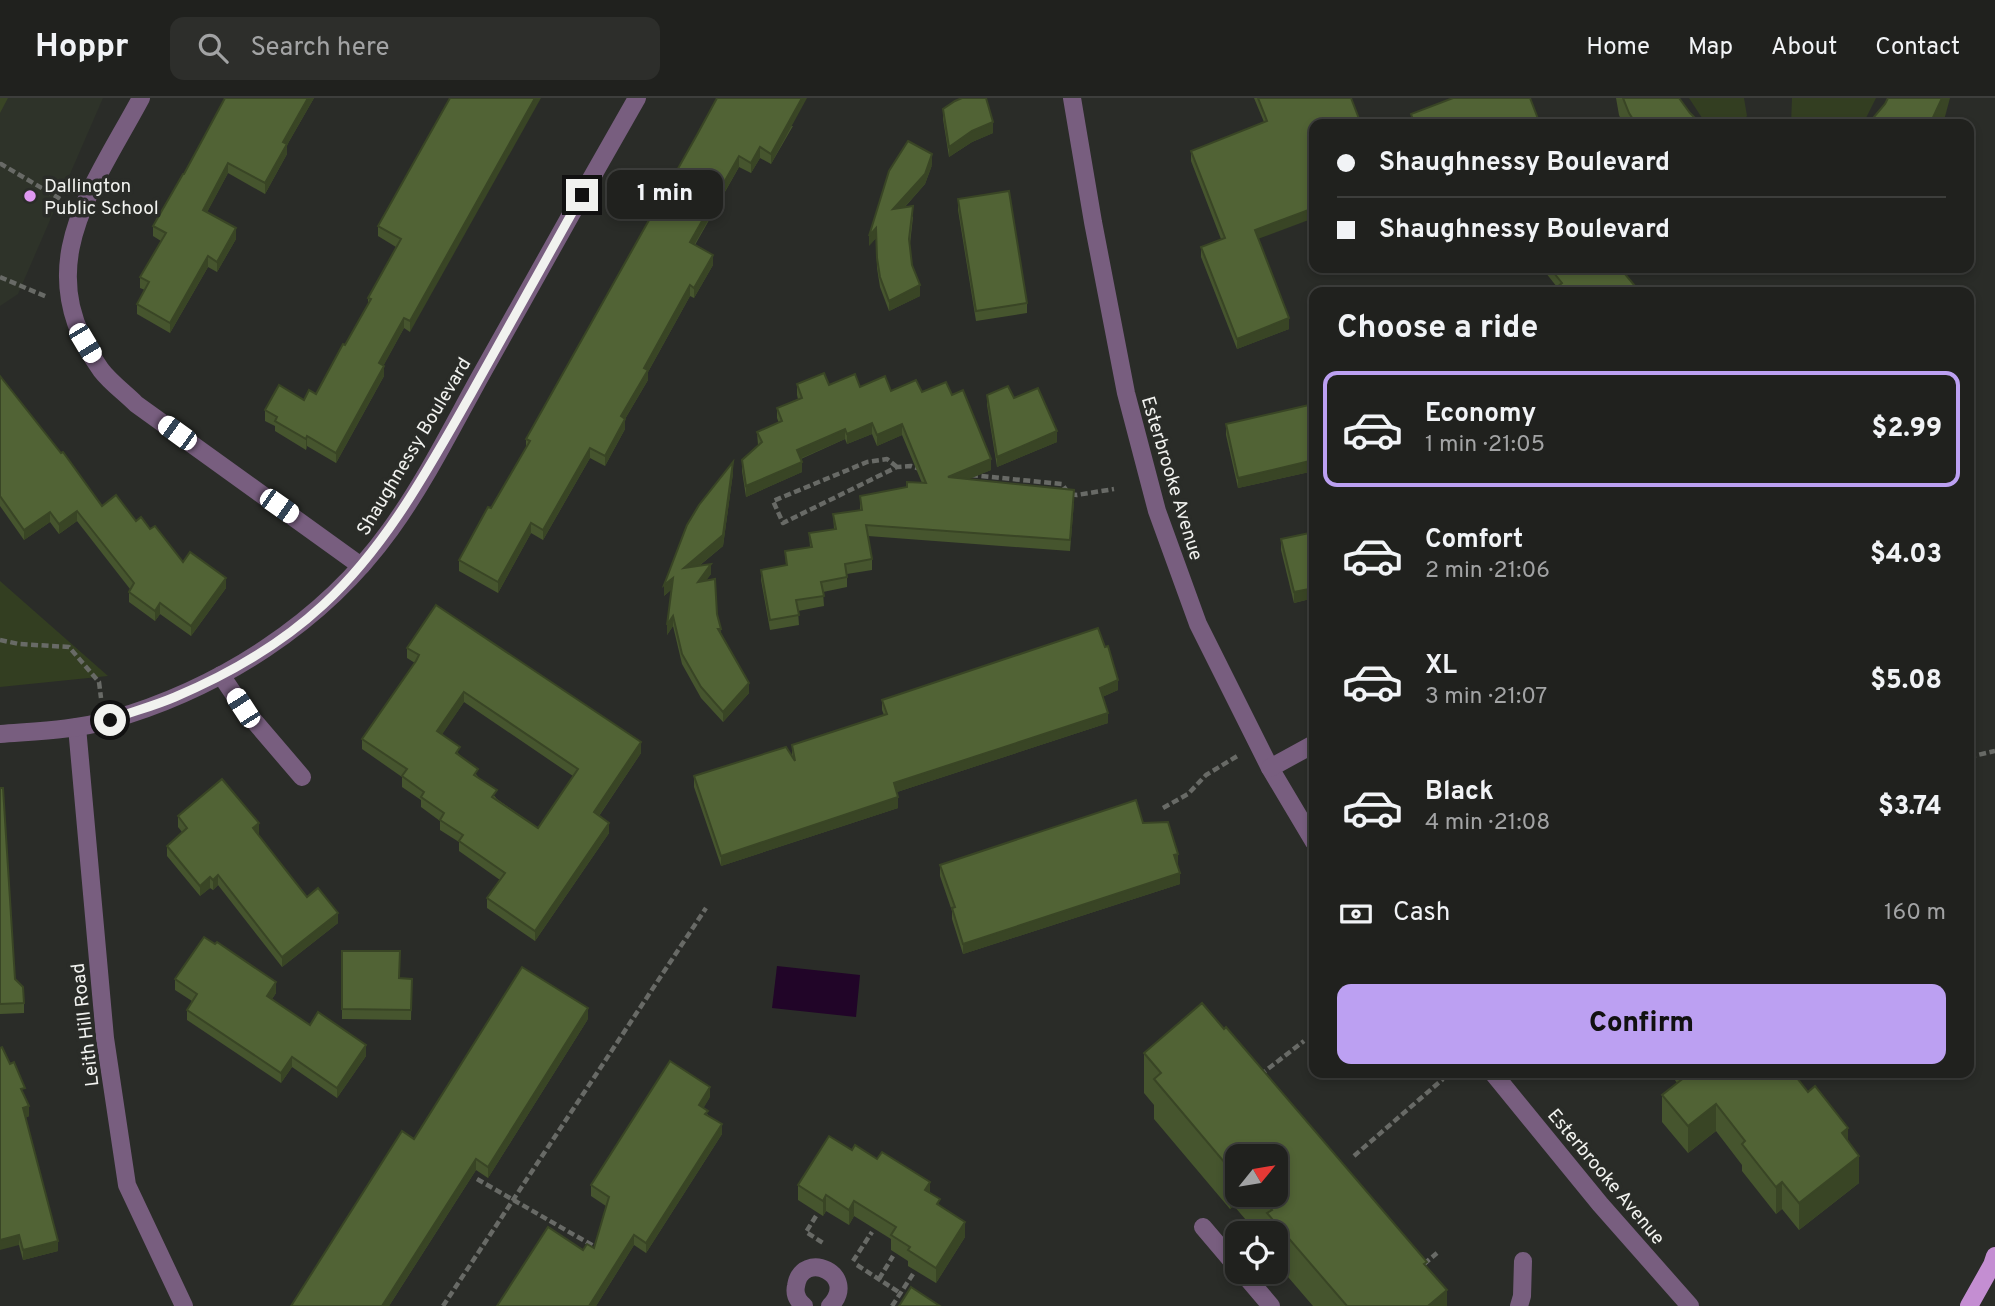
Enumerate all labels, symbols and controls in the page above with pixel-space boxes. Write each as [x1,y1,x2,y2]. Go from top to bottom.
search box [170,17,660,80]
text: Hoppr [35,27,128,69]
icon: search [194,29,232,67]
text: Search here [250,32,389,65]
text: Home [1586,33,1650,63]
text: Map [1688,33,1733,63]
text: About [1771,33,1837,63]
text: Contact [1875,33,1960,63]
text: Shaughnessy Boulevard [1379,147,1670,180]
callout: 1 min [606,170,722,220]
place label: Dallington Public School [44,175,159,221]
route end [566,179,598,211]
text: 1 min [637,180,693,209]
marker: Dallington Public School [22,188,38,204]
text: Shaughnessy Boulevard [1379,214,1670,247]
text: Choose a ride [1337,309,1538,349]
car [66,320,105,366]
street label: Shaughnessy Boulevard [352,354,477,540]
street label: Esterbrooke Avenue [1135,394,1207,564]
icon: car [1341,398,1404,461]
text: Economy [1425,398,1536,431]
car [154,412,201,454]
text: $2.99 [1872,413,1942,446]
text: 1 min · 21:05 [1425,431,1545,460]
car [256,485,303,527]
icon: car [1341,524,1404,587]
text: Comfort [1425,524,1523,557]
text: $4.03 [1870,539,1942,572]
text: 2 min · 21:06 [1425,557,1550,586]
icon: car [1341,650,1404,713]
text: XL [1425,650,1457,683]
text: $5.08 [1870,665,1942,698]
text: 3 min · 21:07 [1425,683,1547,712]
car [223,685,264,731]
route start [94,704,126,736]
icon: car [1341,776,1404,839]
text: Black [1425,776,1494,809]
text: $3.74 [1878,791,1942,824]
text: 4 min · 21:08 [1425,809,1550,838]
icon: cash [1337,895,1375,933]
text: Cash [1393,897,1450,930]
text: 160 m [1884,899,1946,928]
street label: Leith Hill Road [67,962,105,1088]
button: Confirm [1337,984,1946,1064]
street label: Esterbrooke Avenue [1541,1104,1669,1250]
north arrow [1225,1144,1288,1208]
map controls [1225,1144,1288,1284]
button: locate [1225,1221,1288,1284]

